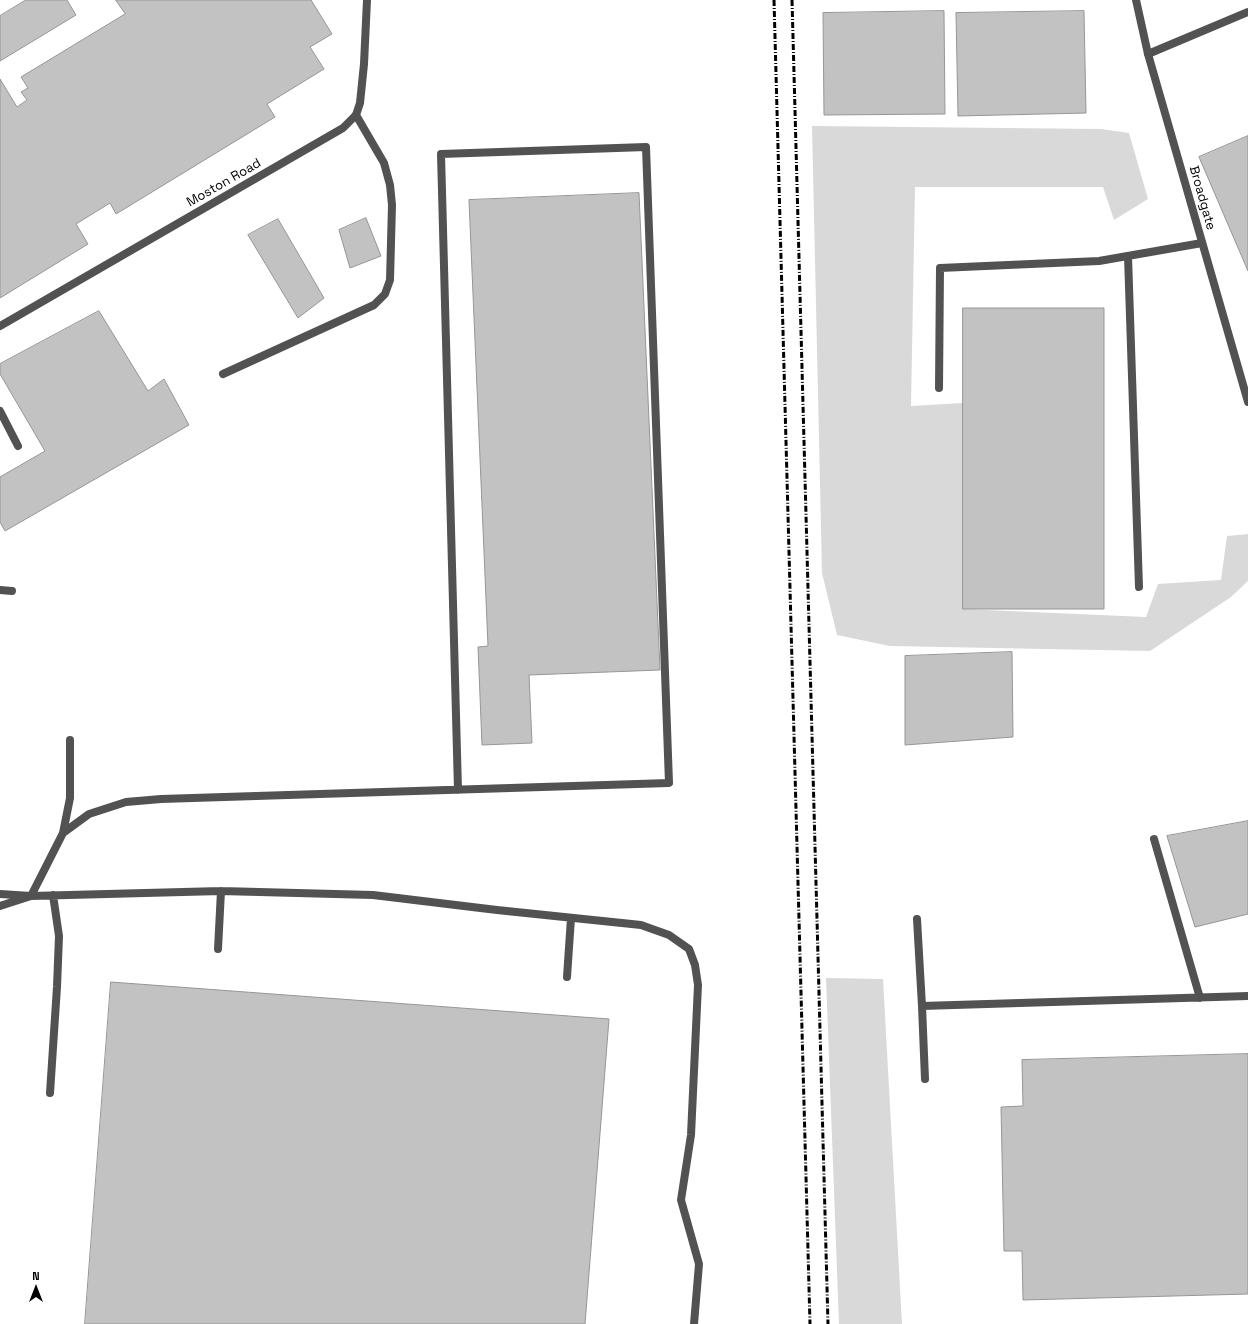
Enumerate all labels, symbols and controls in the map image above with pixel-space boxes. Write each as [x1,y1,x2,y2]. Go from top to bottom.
street label: Moston Road [184,156,264,210]
street label: Broadgate [1185,164,1219,232]
north arrow [16,1268,56,1308]
text: N [32,1269,40,1283]

